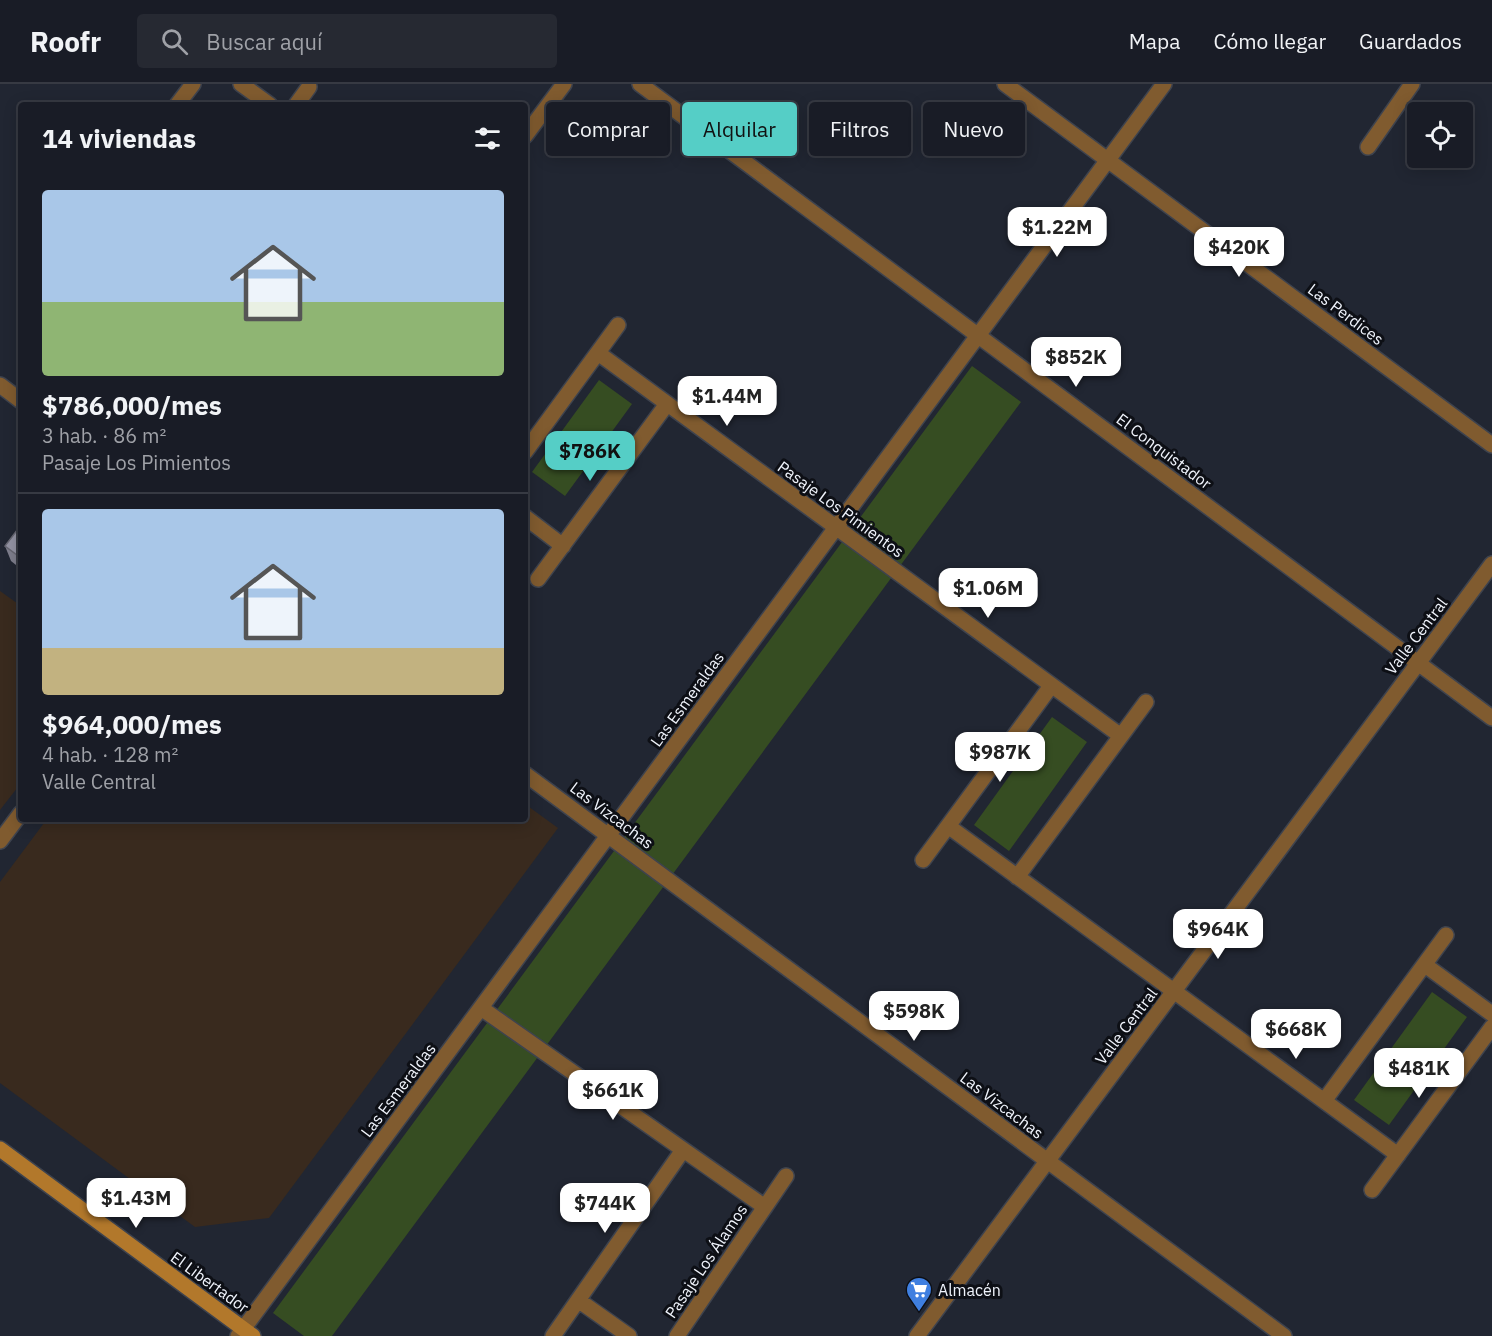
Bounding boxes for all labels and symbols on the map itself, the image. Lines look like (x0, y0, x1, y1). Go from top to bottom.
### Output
pin: $1.22M (1008, 207, 1106, 258)
pin: $420K (1197, 227, 1281, 278)
street label: Las Perdices (1304, 279, 1388, 349)
pin: $852K (1034, 337, 1118, 388)
pin: $1.44M (678, 376, 776, 427)
street label: El Conquistador (1113, 409, 1216, 493)
pin: $786K (548, 431, 632, 482)
street label: Pasaje Los Pimientos (774, 456, 908, 562)
pin: $1.06M (939, 568, 1037, 619)
street label: Valle Central (1381, 594, 1451, 678)
street label: Las Esmeraldas (646, 648, 728, 750)
pin: $987K (958, 732, 1042, 783)
street label: Las Vizcachas (566, 777, 658, 853)
pin: $964K (1176, 909, 1260, 960)
street label: Valle Central (1091, 984, 1161, 1068)
pin: $598K (872, 991, 956, 1042)
pin: $668K (1254, 1009, 1338, 1060)
street label: Las Esmeraldas (356, 1039, 440, 1141)
pin: $481K (1377, 1048, 1461, 1099)
street label: Las Vizcachas (956, 1067, 1048, 1143)
pin: $661K (571, 1070, 655, 1121)
pin: $1.43M (87, 1178, 185, 1229)
pin: $744K (563, 1183, 647, 1234)
street label: Pasaje Los Álamos (660, 1200, 752, 1322)
street label: El Libertador (167, 1247, 253, 1317)
supermarket icon: Almacén (904, 1275, 934, 1313)
place label: Almacén (938, 1280, 1001, 1300)

